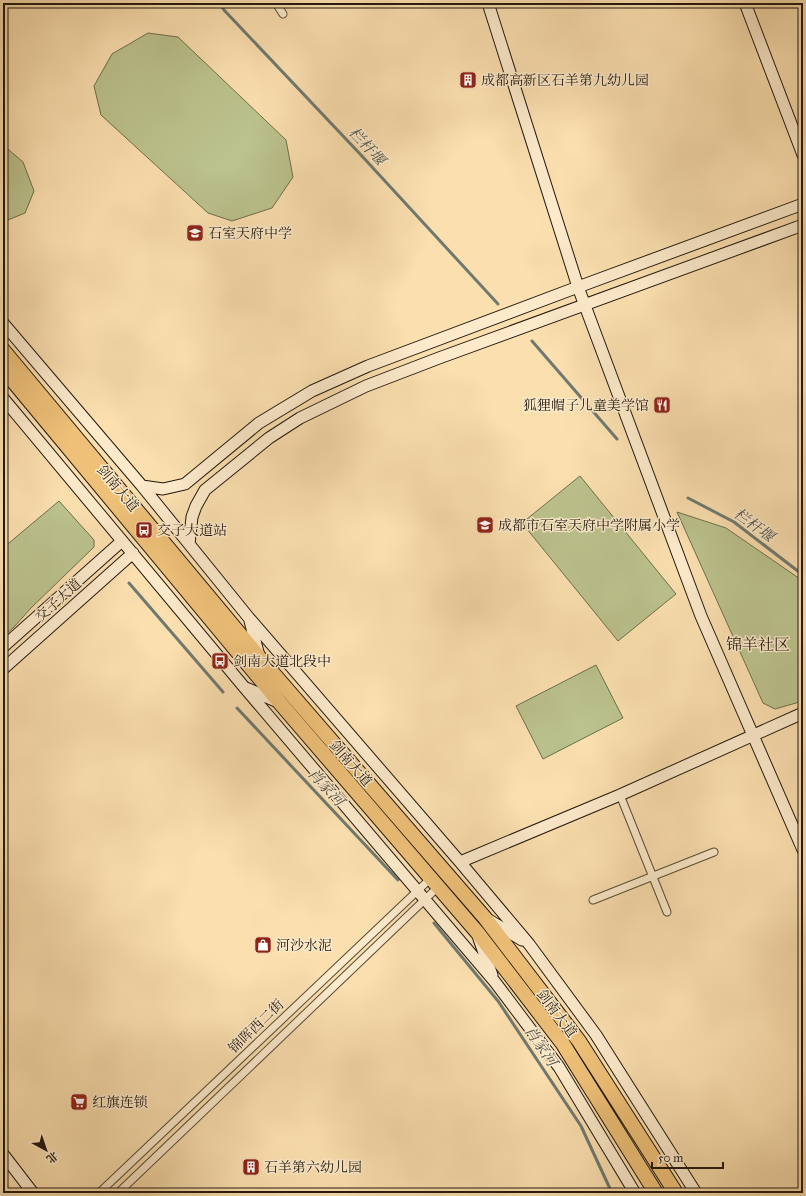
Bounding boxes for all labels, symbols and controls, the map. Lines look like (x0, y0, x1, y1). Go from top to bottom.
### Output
building icon: 成都高新区石羊第九幼儿园 (458, 70, 478, 90)
place label: 成都高新区石羊第九幼儿园 (481, 72, 649, 89)
water label: 栏杆堰 (345, 123, 391, 171)
school or university icon: 石室天府中学 (185, 223, 205, 243)
place label: 石室天府中学 (208, 225, 292, 242)
restaurant icon: 狐狸帽子儿童美学馆 (652, 395, 672, 415)
place label: 狐狸帽子儿童美学馆 (523, 397, 649, 414)
street label: 剑南大道 (93, 461, 142, 515)
water label: 栏杆堰 (731, 504, 780, 547)
school or university icon: 成都市石室天府中学附属小学 (475, 515, 495, 535)
place label: 成都市石室天府中学附属小学 (498, 517, 680, 534)
bus stop icon: 交子大道站 (134, 520, 154, 540)
place label: 交子大道站 (157, 522, 227, 539)
street label: 交子大道 (32, 575, 85, 625)
district label: 锦羊社区 (726, 635, 790, 654)
bus stop icon: 剑南大道北段中 (210, 651, 230, 671)
place label: 剑南大道北段中 (233, 653, 331, 670)
street label: 剑南大道 (326, 737, 375, 790)
water label: 肖家河 (304, 764, 350, 812)
shop icon: 河沙水泥 (253, 935, 273, 955)
place label: 河沙水泥 (276, 937, 332, 954)
street label: 剑南大道 (533, 986, 580, 1041)
street label: 锦晖西二街 (225, 996, 287, 1057)
water label: 肖家河 (521, 1022, 563, 1072)
supermarket icon: 红旗连锁 (69, 1092, 89, 1112)
place label: 红旗连锁 (92, 1094, 148, 1111)
north arrow (26, 1130, 66, 1170)
scale bar (652, 1144, 723, 1170)
text: 北 (44, 1149, 60, 1166)
text: 50 m (658, 1151, 683, 1165)
building icon: 石羊第六幼儿园 (241, 1157, 261, 1177)
place label: 石羊第六幼儿园 (264, 1159, 362, 1176)

